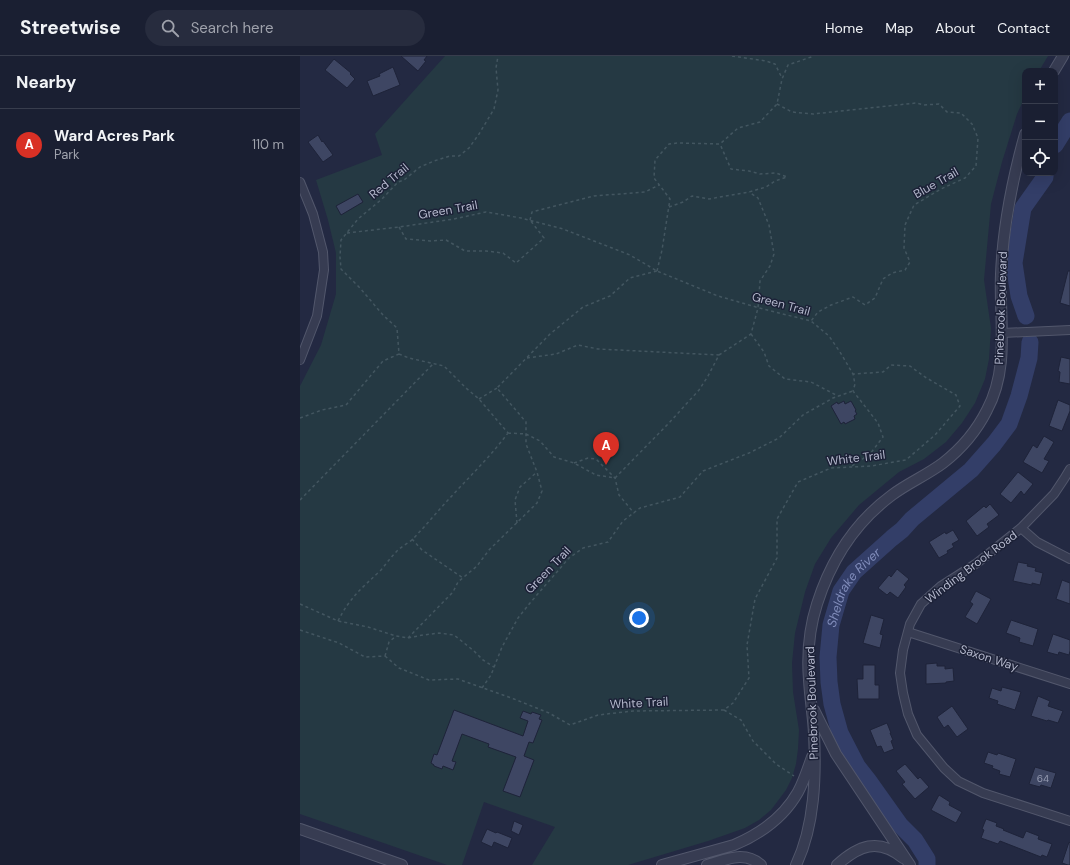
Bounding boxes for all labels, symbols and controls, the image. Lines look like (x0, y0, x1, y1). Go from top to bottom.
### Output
search box (145, 10, 425, 46)
text: Streetwise (20, 15, 121, 40)
icon: search (159, 17, 181, 39)
text: Search here (191, 18, 273, 38)
text: Home (825, 19, 863, 37)
text: Map (885, 19, 913, 37)
text: About (935, 19, 975, 37)
text: Contact (997, 19, 1050, 37)
map controls (1022, 68, 1058, 176)
button: + (1022, 68, 1058, 104)
text: Nearby (16, 71, 76, 93)
button: − (1022, 104, 1058, 140)
text: Ward Acres Park (54, 126, 175, 146)
text: A (24, 136, 34, 153)
text: 110 m (252, 136, 284, 153)
button: locate (1022, 140, 1058, 176)
text: Park (54, 146, 80, 163)
street label: Red Trail (366, 160, 412, 202)
street label: Blue Trail (911, 164, 961, 202)
street label: Green Trail (417, 197, 479, 223)
street label: Pinebrook Boulevard (991, 251, 1011, 365)
street label: Green Trail (750, 289, 812, 319)
pin: A (593, 432, 619, 465)
street label: White Trail (826, 446, 886, 470)
street label: Winding Brook Road (922, 527, 1020, 607)
street label: Green Trail (522, 543, 574, 597)
water label: Sheldrake River (823, 543, 885, 629)
your location (629, 608, 649, 628)
street label: Saxon Way (958, 641, 1021, 675)
street label: Pinebrook Boulevard (802, 646, 822, 760)
street label: White Trail (609, 693, 669, 713)
house number: 64 (1037, 772, 1049, 785)

